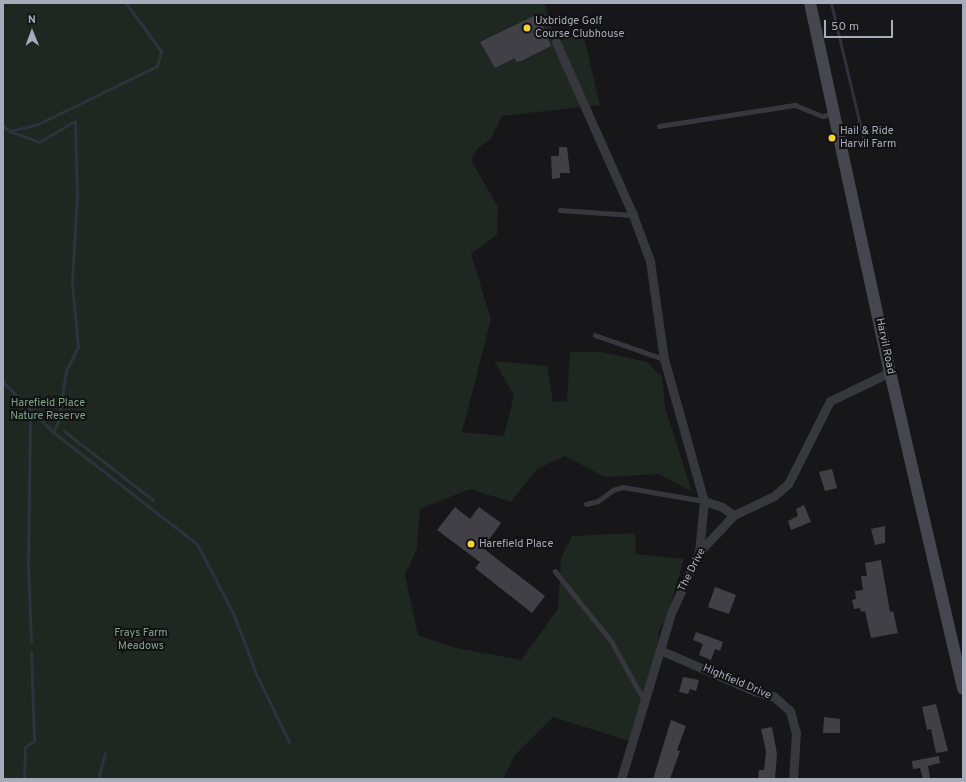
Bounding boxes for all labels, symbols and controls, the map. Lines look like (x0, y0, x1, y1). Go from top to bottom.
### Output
north arrow (12, 12, 52, 52)
scale bar (826, 12, 895, 38)
text: N (28, 13, 36, 27)
place label: Uxbridge Golf Course Clubhouse (535, 15, 624, 41)
text: 50 m (831, 19, 859, 35)
marker: Uxbridge Golf Course Clubhouse (522, 23, 532, 33)
place label: Hail & Ride Harvil Farm (840, 125, 896, 151)
marker: Hail & Ride Harvil Farm (827, 133, 837, 143)
street label: Harvil Road (873, 317, 897, 375)
park label: Harefield Place Nature Reserve (10, 397, 86, 423)
place label: Harefield Place (479, 537, 553, 551)
marker: Harefield Place (466, 539, 476, 549)
street label: The Drive (675, 546, 709, 594)
park label: Frays Farm Meadows (114, 627, 168, 653)
street label: Highfield Drive (701, 662, 773, 702)

